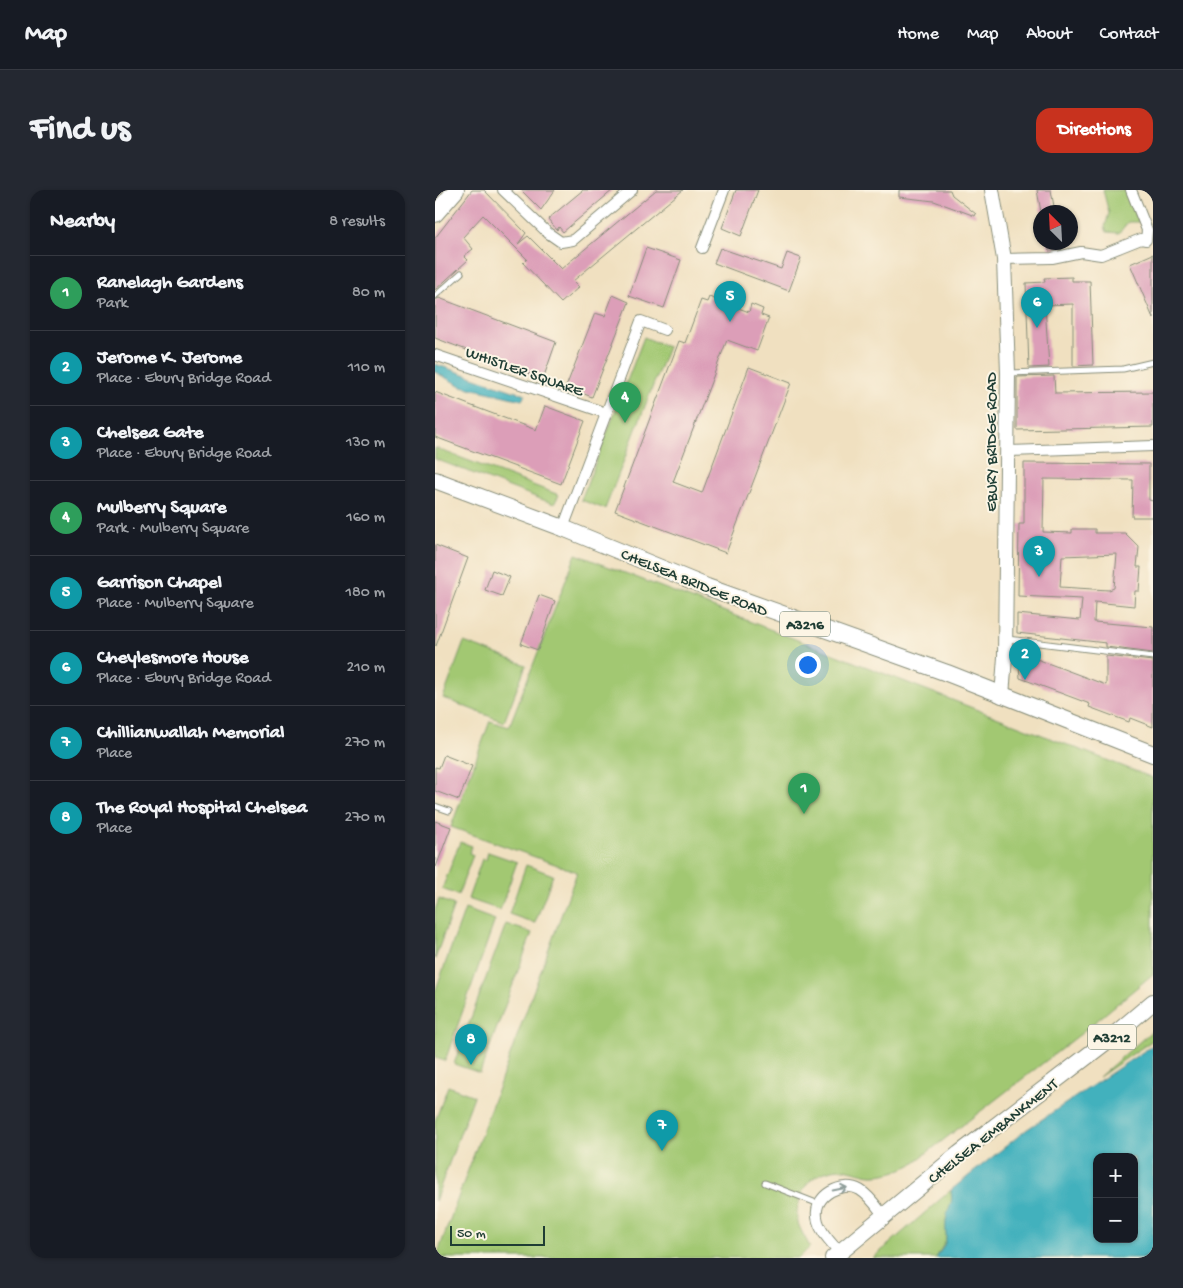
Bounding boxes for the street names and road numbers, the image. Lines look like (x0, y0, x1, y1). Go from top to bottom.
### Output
street label: WHISTLER SQUARE (462, 344, 586, 403)
street label: EBURY BRIDGE ROAD (984, 372, 1003, 512)
street label: CHELSEA BRIDGE ROAD (617, 546, 770, 623)
road number: A3216 (780, 612, 830, 636)
road number: A3212 (1088, 1024, 1136, 1050)
street label: CHELSEA EMBANKMENT (925, 1076, 1064, 1189)

